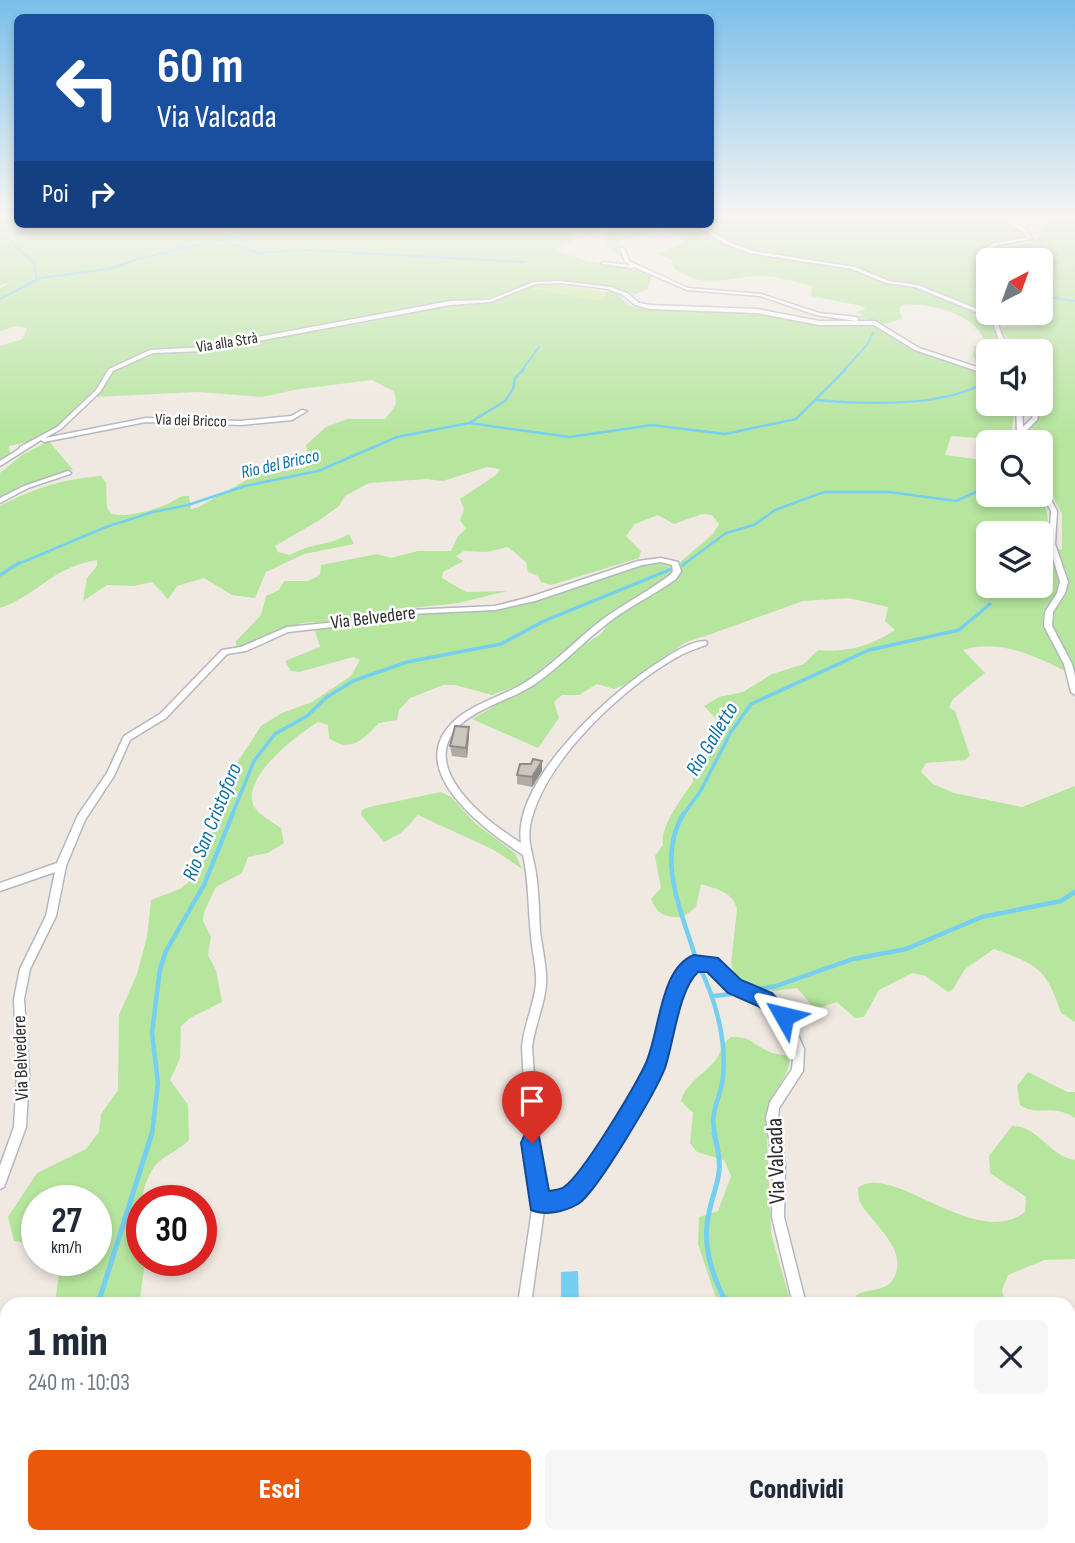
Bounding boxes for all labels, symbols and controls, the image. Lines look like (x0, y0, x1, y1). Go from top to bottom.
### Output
text: 60 m (157, 38, 244, 97)
icon: left (42, 42, 133, 133)
text: Via Valcada (157, 98, 277, 137)
icon: right (83, 175, 121, 213)
text: Poi (42, 179, 69, 210)
north arrow (976, 248, 1054, 326)
map controls (976, 248, 1053, 598)
street label: Via alla Strà (195, 329, 259, 357)
button: sound (976, 339, 1053, 416)
street label: Via dei Bricco (155, 410, 227, 432)
button: search (976, 430, 1053, 507)
water label: Rio del Bricco (239, 445, 322, 483)
button: layers (976, 521, 1053, 598)
street label: Via Belvedere (329, 601, 417, 635)
water label: Rio Galletto (680, 698, 744, 780)
water label: Rio San Cristoforo (177, 759, 247, 884)
position arrow (747, 979, 821, 1053)
street label: Via Belvedere (8, 1015, 34, 1101)
pin (502, 1071, 562, 1143)
icon: arrive (513, 1082, 551, 1120)
street label: Via Valcada (761, 1117, 791, 1205)
speed limit sign: 30 (126, 1185, 217, 1276)
text: 27 (51, 1200, 82, 1243)
text: km/h (51, 1237, 82, 1258)
text: 1 min (28, 1317, 108, 1368)
button: close (974, 1320, 1048, 1394)
text: 240 m · 10:03 (28, 1369, 130, 1397)
button: Esci (28, 1450, 531, 1530)
button: Condividi (545, 1450, 1048, 1530)

